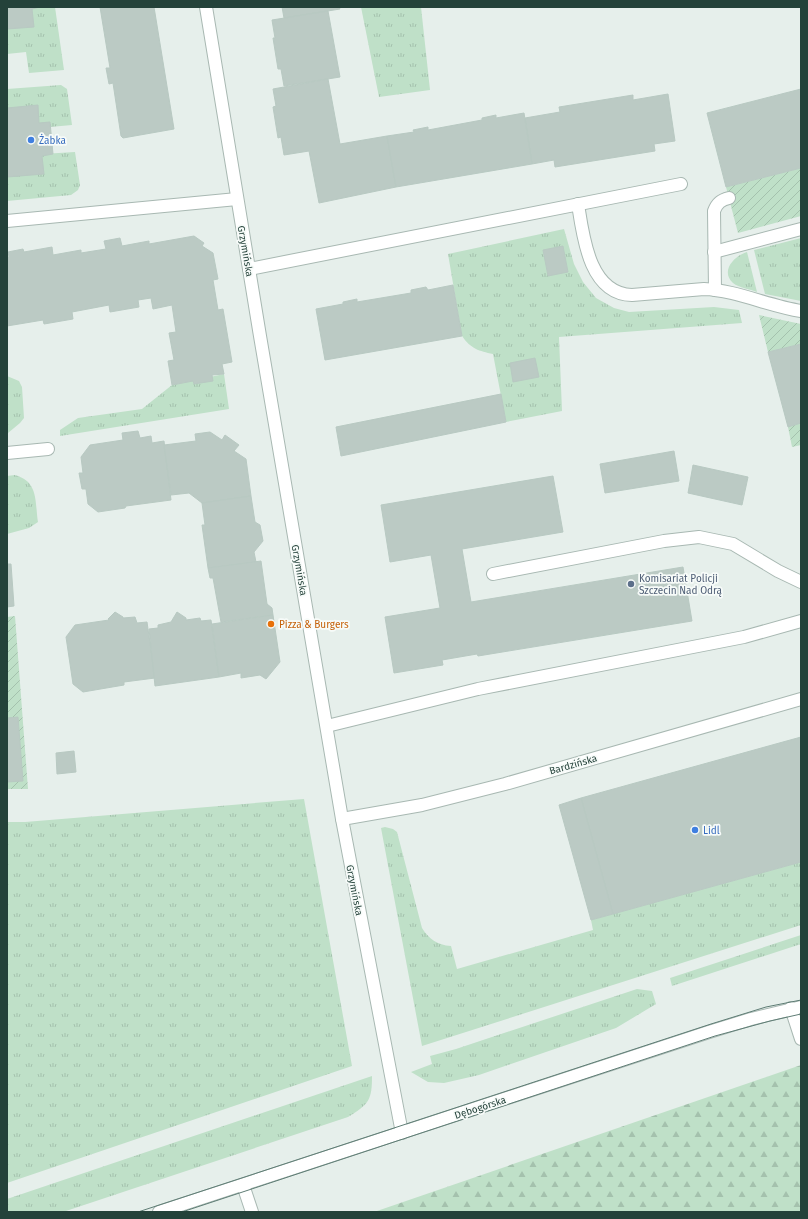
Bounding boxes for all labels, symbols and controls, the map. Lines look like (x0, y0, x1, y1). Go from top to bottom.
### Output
place label: Żabka (39, 133, 66, 147)
marker: Żabka (26, 135, 36, 145)
street label: Grzymińska (235, 224, 256, 278)
street label: Grzymińska (289, 543, 310, 597)
place label: Komisariat Policji Szczecin Nad Odrą (639, 573, 722, 597)
marker: Komisariat Policji Szczecin Nad Odrą (626, 579, 636, 589)
marker: Pizza & Burgers (266, 619, 276, 629)
place label: Pizza & Burgers (279, 619, 349, 631)
street label: Bardzińska (548, 751, 599, 778)
marker: Lidl (690, 825, 700, 835)
place label: Lidl (703, 825, 720, 837)
street label: Grzymińska (343, 863, 366, 917)
street label: Dębogórska (453, 1094, 508, 1122)

